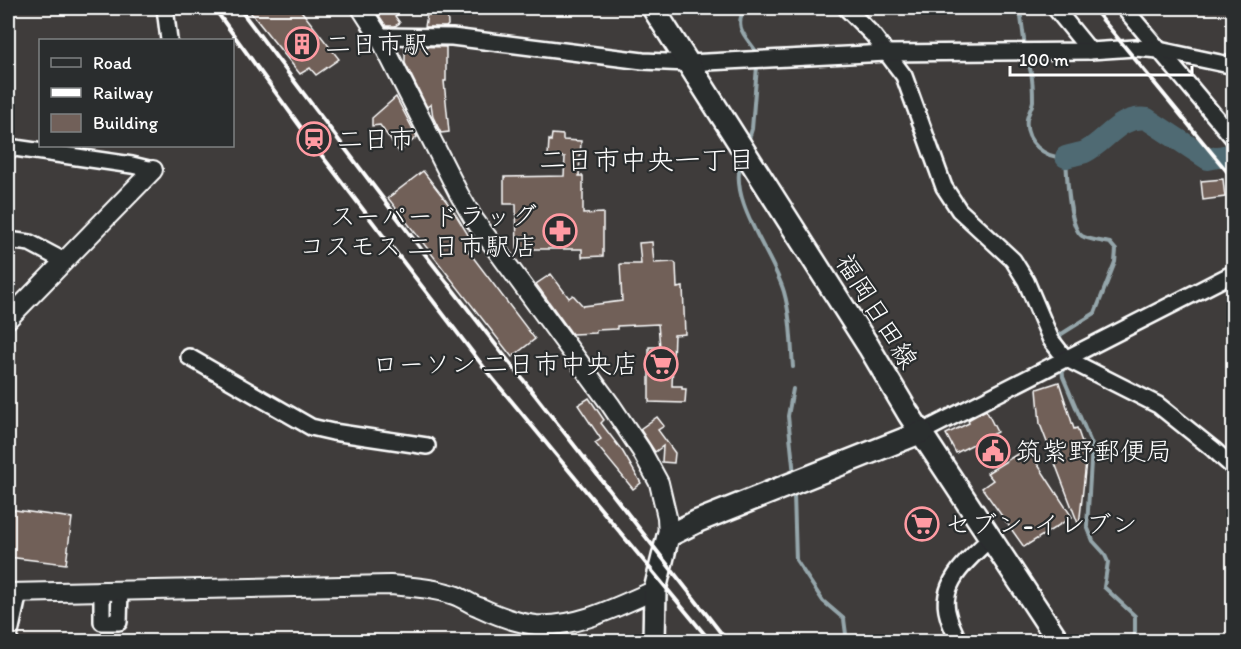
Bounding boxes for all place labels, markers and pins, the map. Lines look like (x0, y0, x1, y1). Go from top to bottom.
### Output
building icon: 二日市駅 (284, 26, 320, 62)
place label: 二日市駅 (325, 28, 429, 60)
station icon: 二日市 (296, 121, 332, 157)
place label: 二日市 (337, 123, 415, 155)
place label: スーパードラッグ コスモス 二日市駅店 (299, 200, 537, 262)
pharmacy icon: スーパードラッグ コスモス 二日市駅店 (542, 213, 578, 249)
supermarket icon: ローソン 二日市中央店 (643, 346, 679, 382)
place label: ローソン 二日市中央店 (372, 348, 638, 380)
public building icon: 筑紫野郵便局 (975, 433, 1011, 469)
place label: 筑紫野郵便局 (1016, 435, 1172, 467)
supermarket icon: セブン-イレブン (904, 506, 940, 542)
place label: セブン-イレブン (945, 508, 1137, 540)

